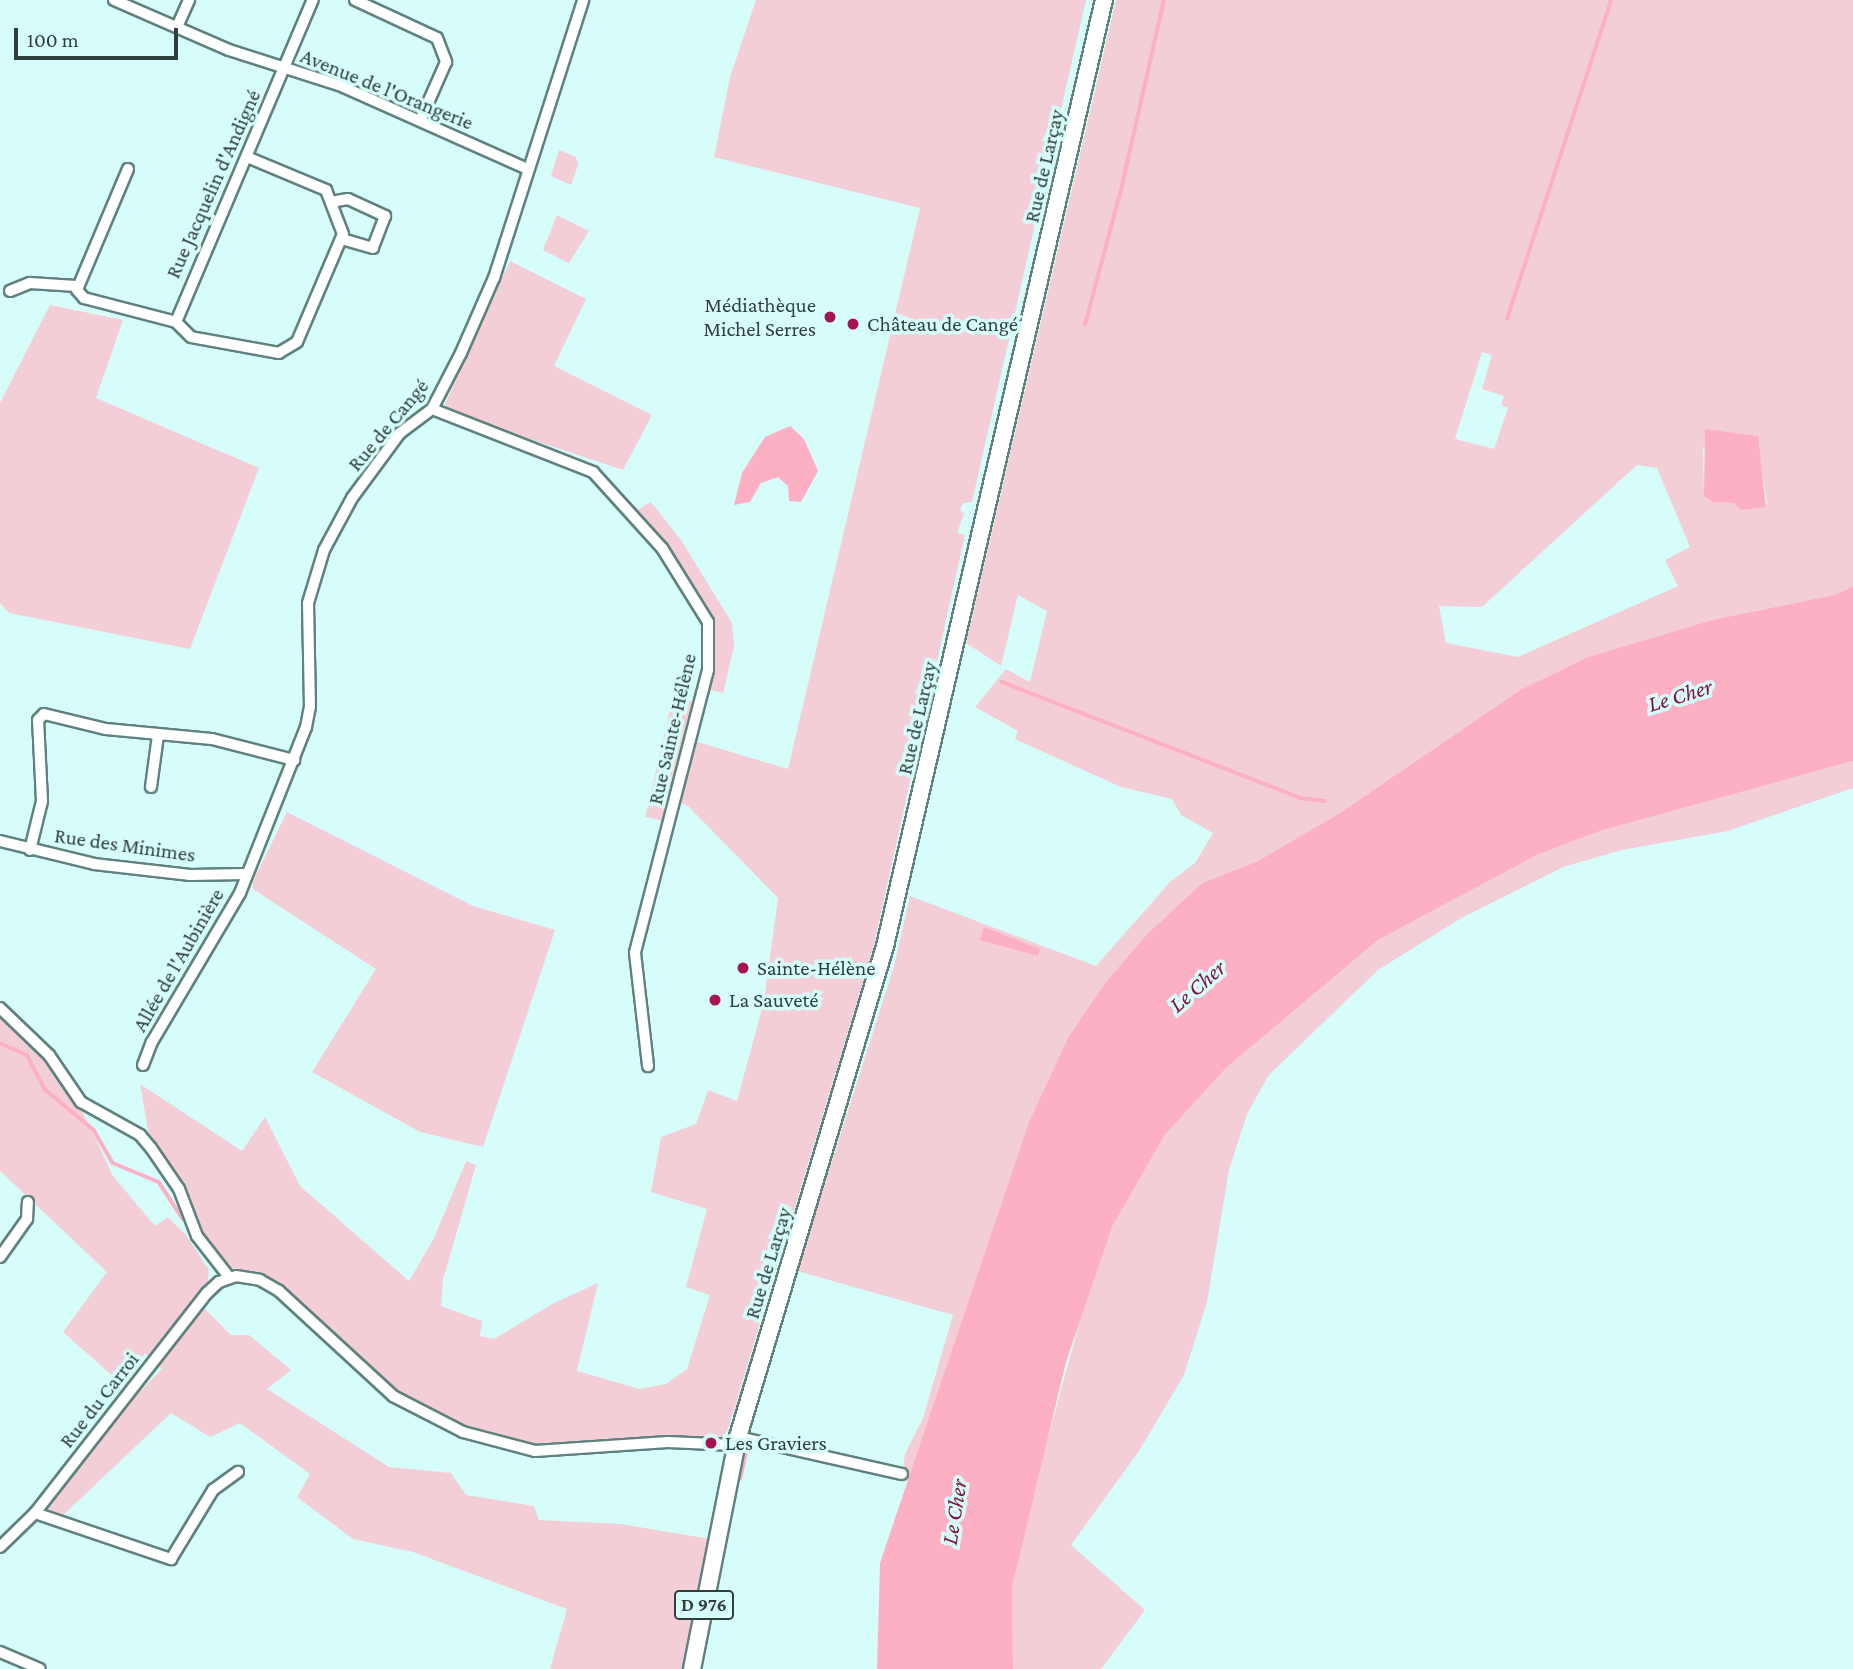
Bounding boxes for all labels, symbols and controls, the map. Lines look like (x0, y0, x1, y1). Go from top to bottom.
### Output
scale bar (18, 14, 182, 58)
text: 100 m (27, 28, 79, 52)
street label: Avenue de l'Orangerie (297, 43, 477, 135)
street label: Rue Jacquelin d'Andigné (160, 86, 266, 282)
street label: Rue de Larçay (1019, 107, 1069, 225)
place label: Médiathèque Michel Serres (703, 292, 816, 342)
marker: Médiathèque Michel Serres (822, 309, 838, 325)
place label: Château de Cangé (867, 311, 1018, 337)
marker: Château de Cangé (845, 316, 861, 332)
street label: Rue de Cangé (342, 374, 434, 476)
street label: Rue Sainte-Hélène (642, 651, 702, 807)
street label: Rue de Larçay (892, 659, 942, 777)
water label: Le Cher (1644, 672, 1716, 718)
street label: Rue des Minimes (53, 823, 197, 867)
street label: Allée de l'Aubinière (127, 884, 229, 1036)
water label: Le Cher (1163, 954, 1231, 1018)
place label: Sainte-Hélène (757, 955, 875, 981)
marker: Sainte-Hélène (735, 960, 751, 976)
place label: La Sauveté (729, 987, 819, 1013)
marker: La Sauveté (707, 992, 723, 1008)
street label: Rue de Larçay (739, 1204, 797, 1322)
street label: Rue du Carroi (54, 1347, 144, 1453)
place label: Les Graviers (725, 1430, 827, 1456)
marker: Les Graviers (703, 1435, 719, 1451)
water label: Le Cher (935, 1477, 973, 1547)
road number: D 976 (672, 1590, 736, 1620)

